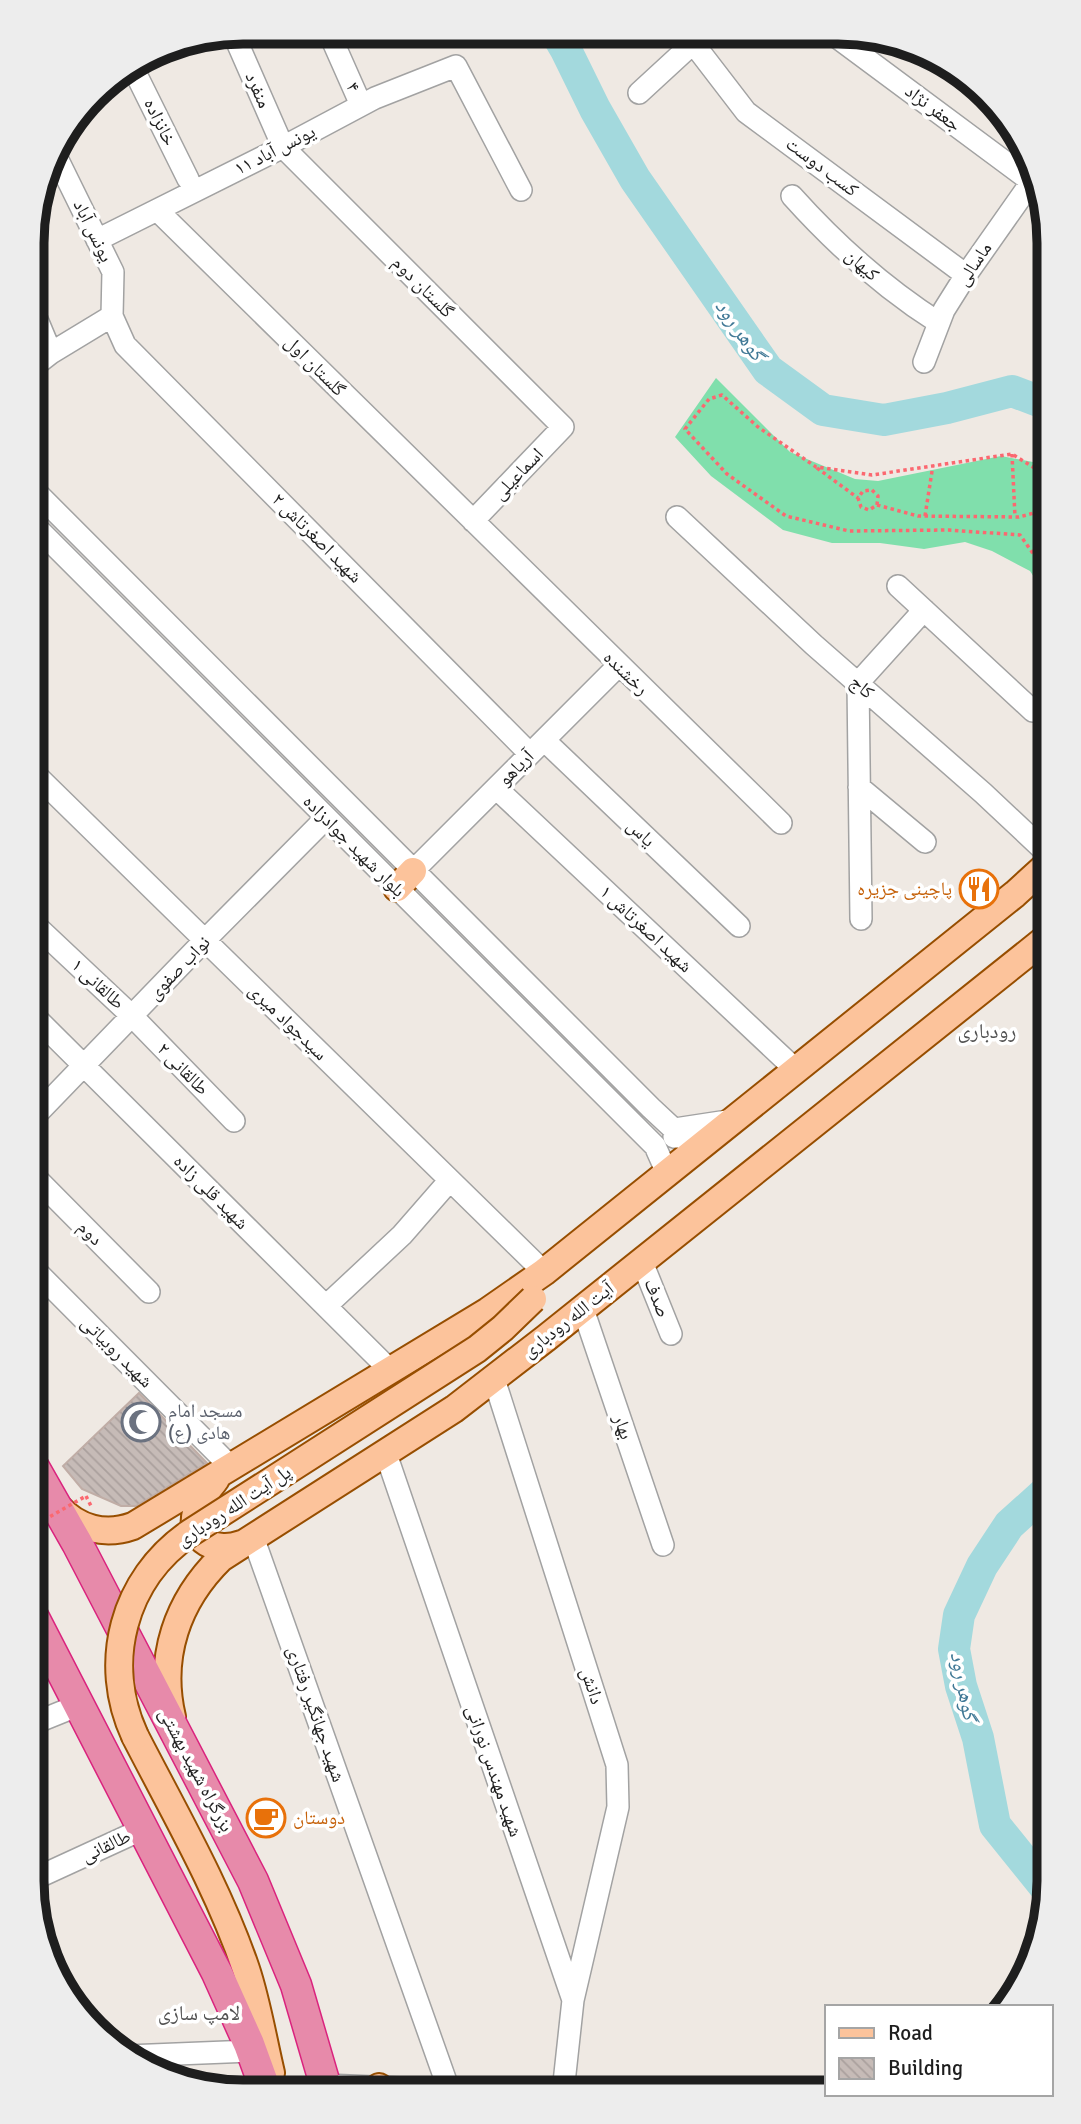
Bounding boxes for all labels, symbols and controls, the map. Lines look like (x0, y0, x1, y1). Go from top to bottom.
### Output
street label: منفرد (239, 68, 277, 112)
street label: ۴ (340, 78, 366, 96)
street label: جعفر نژاد (900, 79, 966, 137)
street label: خانزاده (138, 94, 182, 150)
street label: یونس آباد ۱۱ (230, 119, 320, 181)
street label: کسب دوست (781, 132, 863, 202)
street label: یونس آباد (68, 196, 118, 266)
street label: ماسالی (951, 237, 997, 291)
street label: کیهان (840, 243, 884, 287)
street label: گلستان دوم (386, 251, 459, 324)
water label: گوهر رود (710, 294, 773, 370)
street label: گلستان اول (279, 330, 351, 402)
street label: اسماعیلی (487, 443, 549, 505)
street label: شهید اصغرتاش ۲ (267, 488, 367, 588)
street label: رخشنده (598, 645, 654, 701)
street label: کاج (845, 670, 879, 704)
street label: آریاهو (493, 744, 540, 791)
street label: بلوار شهید جوادزاده (298, 790, 410, 902)
street label: یاس (622, 814, 660, 852)
restaurant icon: پاچینی جزیره (958, 868, 1000, 910)
place label: پاچینی جزیره (857, 877, 952, 901)
street label: شهید اصغرتاش ۱ (595, 880, 697, 978)
street label: نواب صفوی (142, 931, 216, 1005)
street label: طالقانی ۱ (66, 953, 130, 1015)
street label: سیدجواد میری (243, 978, 333, 1066)
district label: رودباری (958, 1018, 1016, 1044)
street label: طالقانی ۲ (152, 1037, 214, 1101)
street label: شهید قلی زاده (168, 1149, 254, 1235)
street label: دوم (72, 1215, 108, 1251)
street label: صدف (638, 1275, 676, 1321)
street label: آیت الله رودباری (517, 1276, 620, 1363)
street label: شهید روبیاتی (76, 1311, 158, 1393)
place label: مسجد امام هادی (ع) (168, 1399, 242, 1445)
mosque icon: مسجد امام هادی (ع) (120, 1401, 162, 1443)
street label: بهار (607, 1411, 638, 1443)
street label: پل آیت الله رودباری (172, 1460, 296, 1552)
street label: شهید جهانگیر رفتاری (281, 1643, 351, 1785)
water label: گوهر رود (945, 1650, 984, 1727)
street label: دانش (575, 1665, 609, 1707)
street label: شهید مهندس نورانی (460, 1702, 528, 1840)
street label: بزرگراه شهید بهشتی (153, 1704, 239, 1836)
cafe icon: دوستان (245, 1797, 287, 1839)
place label: دوستان (293, 1806, 345, 1830)
street label: طالقانی (77, 1824, 135, 1868)
district label: لامپ سازی (158, 2000, 240, 2026)
legend (825, 2005, 1053, 2096)
text: Road (888, 2020, 933, 2046)
text: Building (888, 2055, 963, 2081)

